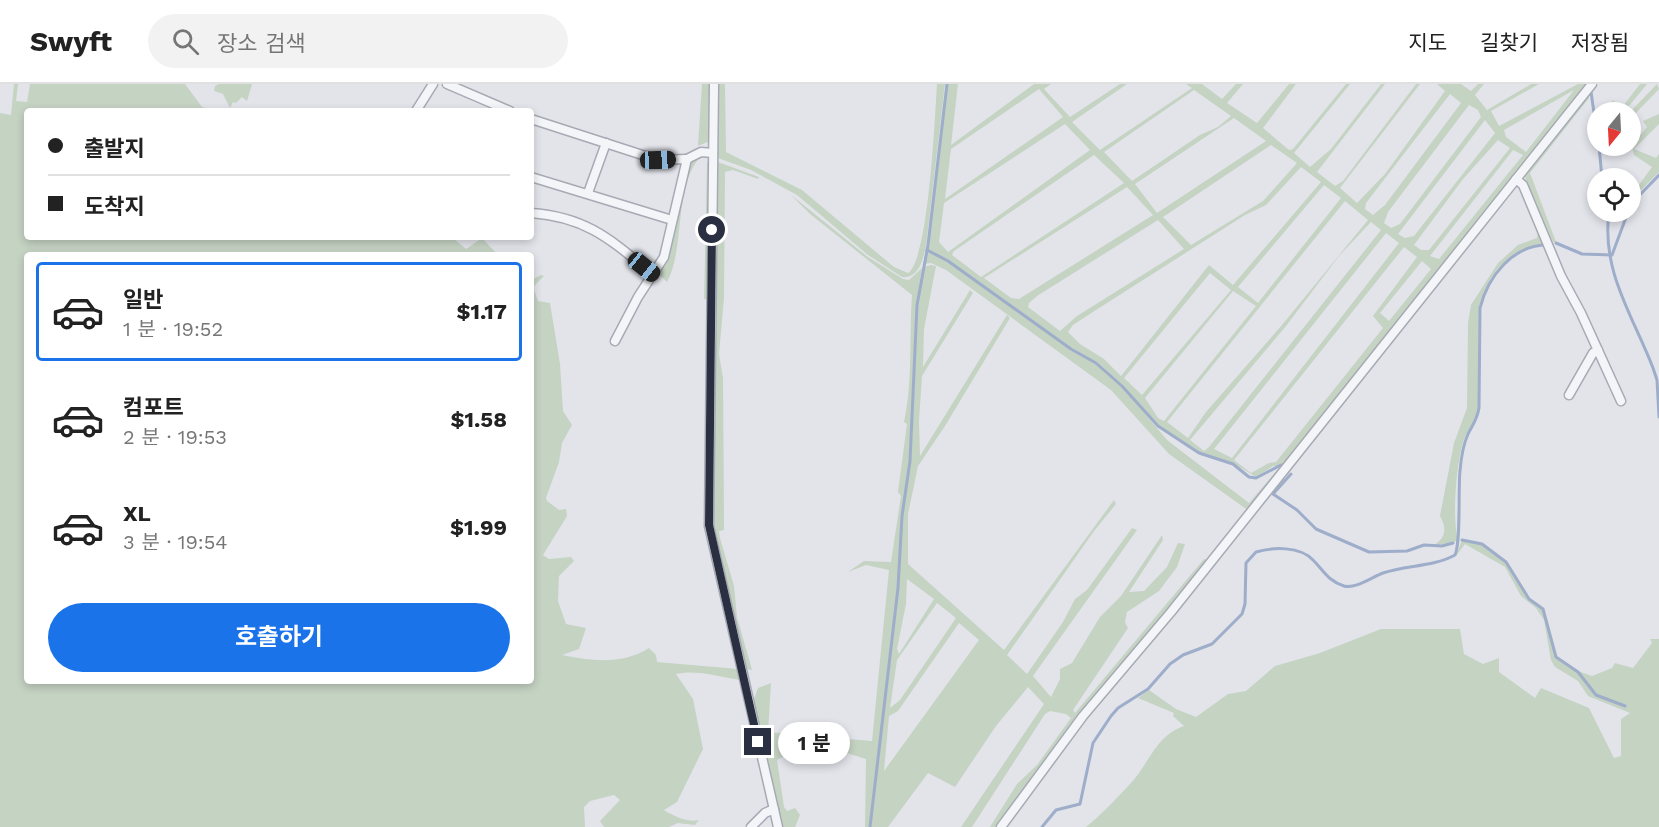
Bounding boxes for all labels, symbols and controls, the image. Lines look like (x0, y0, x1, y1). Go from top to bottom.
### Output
search box (148, 14, 568, 68)
text: Swyft (30, 25, 112, 58)
icon: search (169, 25, 202, 58)
text: 지도 (1408, 30, 1447, 55)
text: 길찾기 (1480, 30, 1538, 55)
text: 저장됨 (1571, 30, 1629, 55)
text: 장소 검색 (217, 31, 305, 56)
north arrow (1587, 102, 1641, 156)
map controls (1587, 102, 1641, 222)
text: 출발지 (84, 136, 145, 161)
car (640, 150, 676, 170)
button: locate (1587, 168, 1641, 222)
text: 도착지 (84, 194, 145, 219)
route start (698, 216, 725, 243)
car (624, 249, 664, 285)
icon: car (51, 285, 105, 339)
text: 일반 (123, 287, 163, 312)
text: $1.17 (456, 299, 507, 324)
text: 1 분 · 19:52 (123, 317, 223, 341)
icon: car (51, 393, 105, 447)
text: 컴포트 (123, 395, 184, 420)
text: $1.58 (450, 407, 507, 432)
text: 2 분 · 19:53 (123, 425, 227, 449)
icon: car (51, 501, 105, 555)
text: XL (123, 501, 151, 526)
text: $1.99 (450, 515, 507, 540)
text: 3 분 · 19:54 (123, 530, 228, 554)
button: 호출하기 (48, 603, 510, 672)
callout: 1 분 (779, 721, 851, 763)
route end (744, 728, 771, 755)
text: 1 분 (798, 731, 830, 755)

